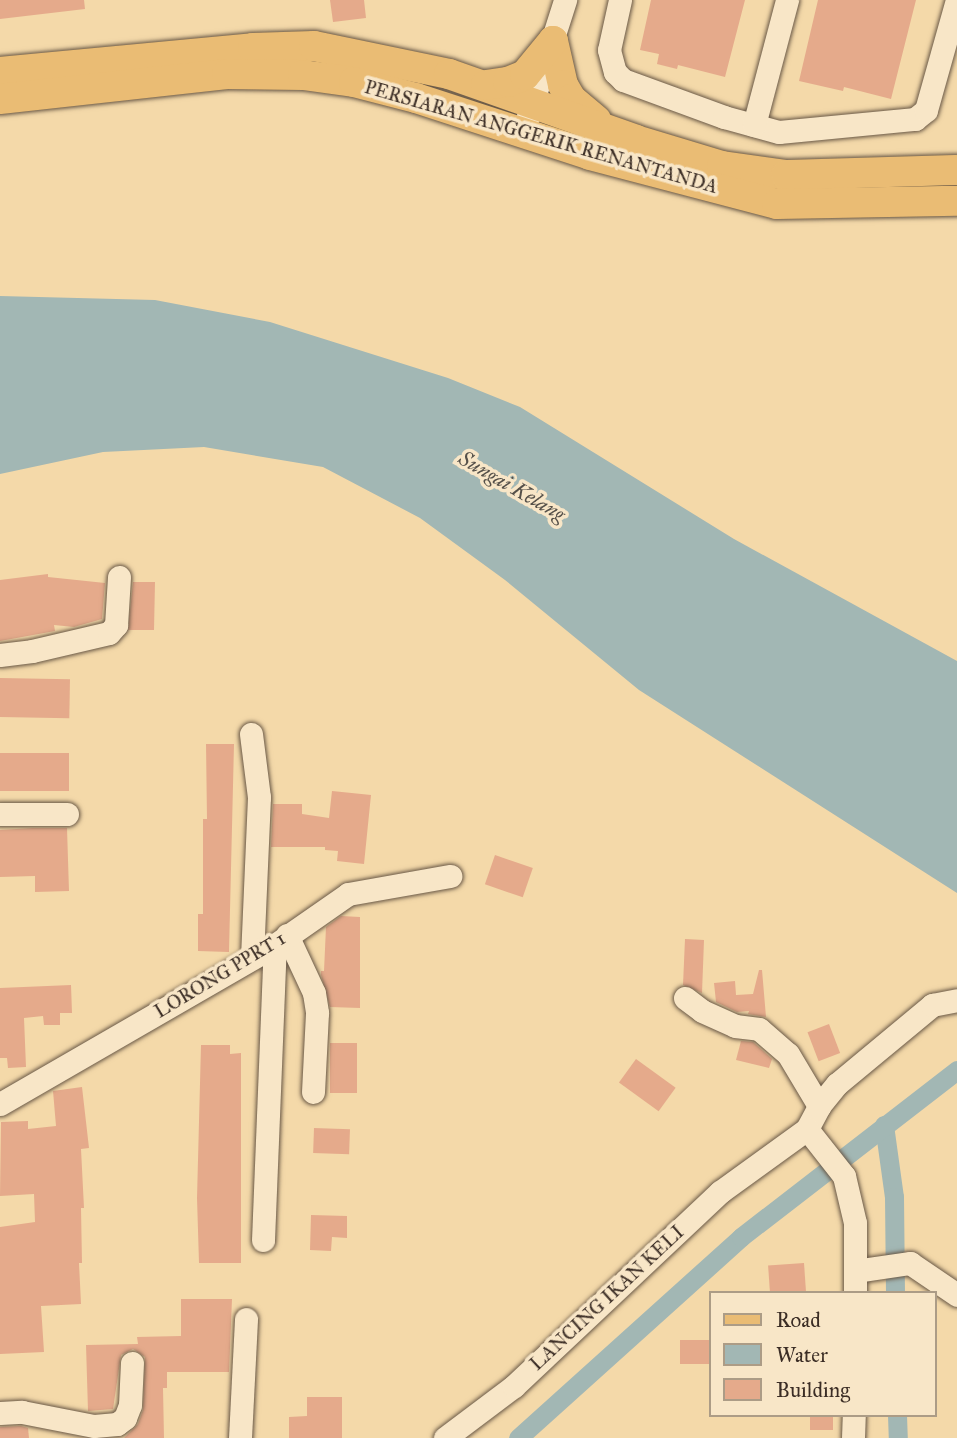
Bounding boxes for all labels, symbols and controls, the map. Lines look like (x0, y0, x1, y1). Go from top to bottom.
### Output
street label: PERSIARAN ANGGERIK RENANTANDA (362, 76, 720, 198)
water label: Sungai Kelang (454, 445, 570, 527)
street label: LORONG PPRT 1 (150, 927, 290, 1023)
street label: LANCING IKAN KELI (525, 1221, 689, 1375)
legend (708, 1291, 936, 1417)
text: Road (776, 1307, 821, 1333)
text: Water (776, 1342, 828, 1368)
text: Building (776, 1377, 850, 1403)

